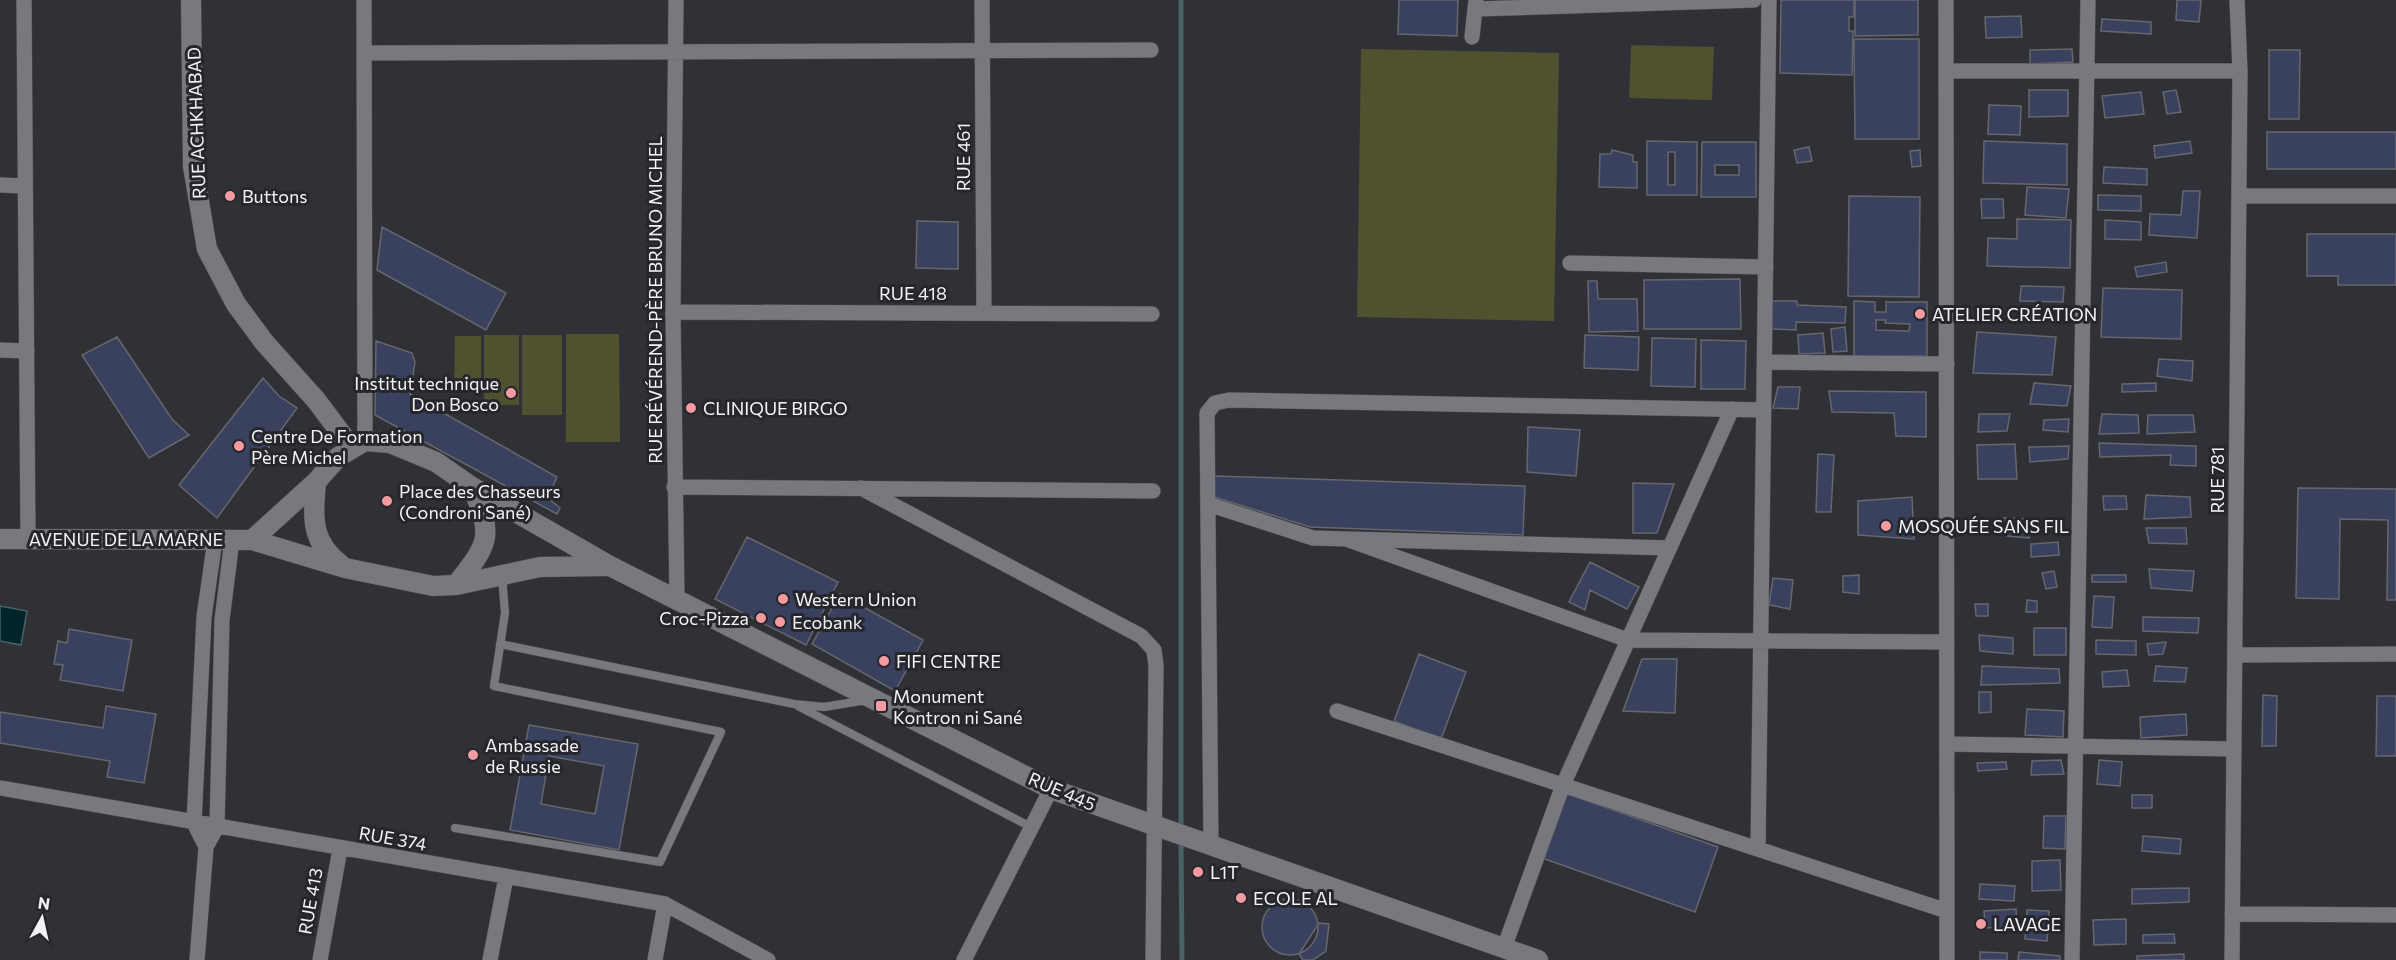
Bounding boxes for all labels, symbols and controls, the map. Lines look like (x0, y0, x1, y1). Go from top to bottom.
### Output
street label: RUE ACHKHABAD (182, 47, 210, 199)
street label: RUE 461 (952, 123, 974, 191)
street label: RUE RÉVÉREND-PÈRE BRUNO MICHEL (644, 136, 666, 464)
place label: Buttons (242, 185, 308, 207)
marker: Buttons (223, 189, 237, 203)
street label: RUE 418 (879, 282, 947, 304)
place label: ATELIER CRÉATION (1932, 303, 2097, 325)
marker: ATELIER CRÉATION (1913, 307, 1927, 321)
place label: Institut technique Don Bosco (354, 372, 499, 415)
marker: Institut technique Don Bosco (504, 386, 518, 400)
place label: CLINIQUE BIRGO (703, 397, 848, 419)
marker: CLINIQUE BIRGO (684, 401, 698, 415)
place label: Centre De Formation Père Michel (251, 425, 423, 468)
marker: Centre De Formation Père Michel (232, 439, 246, 453)
street label: RUE 781 (2206, 446, 2228, 514)
place label: Place des Chasseurs (Condroni Sané) (399, 480, 561, 523)
marker: Place des Chasseurs (Condroni Sané) (380, 494, 394, 508)
place label: MOSQUÉE SANS FIL (1898, 515, 2069, 537)
marker: MOSQUÉE SANS FIL (1879, 519, 1893, 533)
street label: AVENUE DE LA MARNE (29, 528, 223, 550)
place label: Western Union (795, 588, 917, 610)
marker: Western Union (776, 592, 790, 606)
place label: Croc-Pizza (659, 607, 749, 629)
marker: Croc-Pizza (754, 611, 768, 625)
place label: Ecobank (792, 611, 863, 633)
marker: Ecobank (773, 615, 787, 629)
place label: FIFI CENTRE (896, 650, 1001, 672)
marker: FIFI CENTRE (877, 654, 891, 668)
place label: Monument Kontron ni Sané (893, 685, 1022, 728)
marker: Monument Kontron ni Sané (874, 699, 888, 713)
place label: Ambassade de Russie (485, 734, 579, 777)
marker: Ambassade de Russie (466, 748, 480, 762)
street label: RUE 445 (1025, 767, 1099, 815)
street label: RUE 374 (357, 821, 429, 855)
place label: L1T (1210, 861, 1239, 883)
marker: L1T (1191, 865, 1205, 879)
street label: RUE 413 (293, 866, 327, 936)
place label: ECOLE AL (1253, 887, 1338, 909)
north arrow (12, 888, 72, 948)
marker: ECOLE AL (1234, 891, 1248, 905)
text: N (37, 892, 51, 913)
place label: LAVAGE (1993, 913, 2061, 935)
marker: LAVAGE (1974, 917, 1988, 931)

